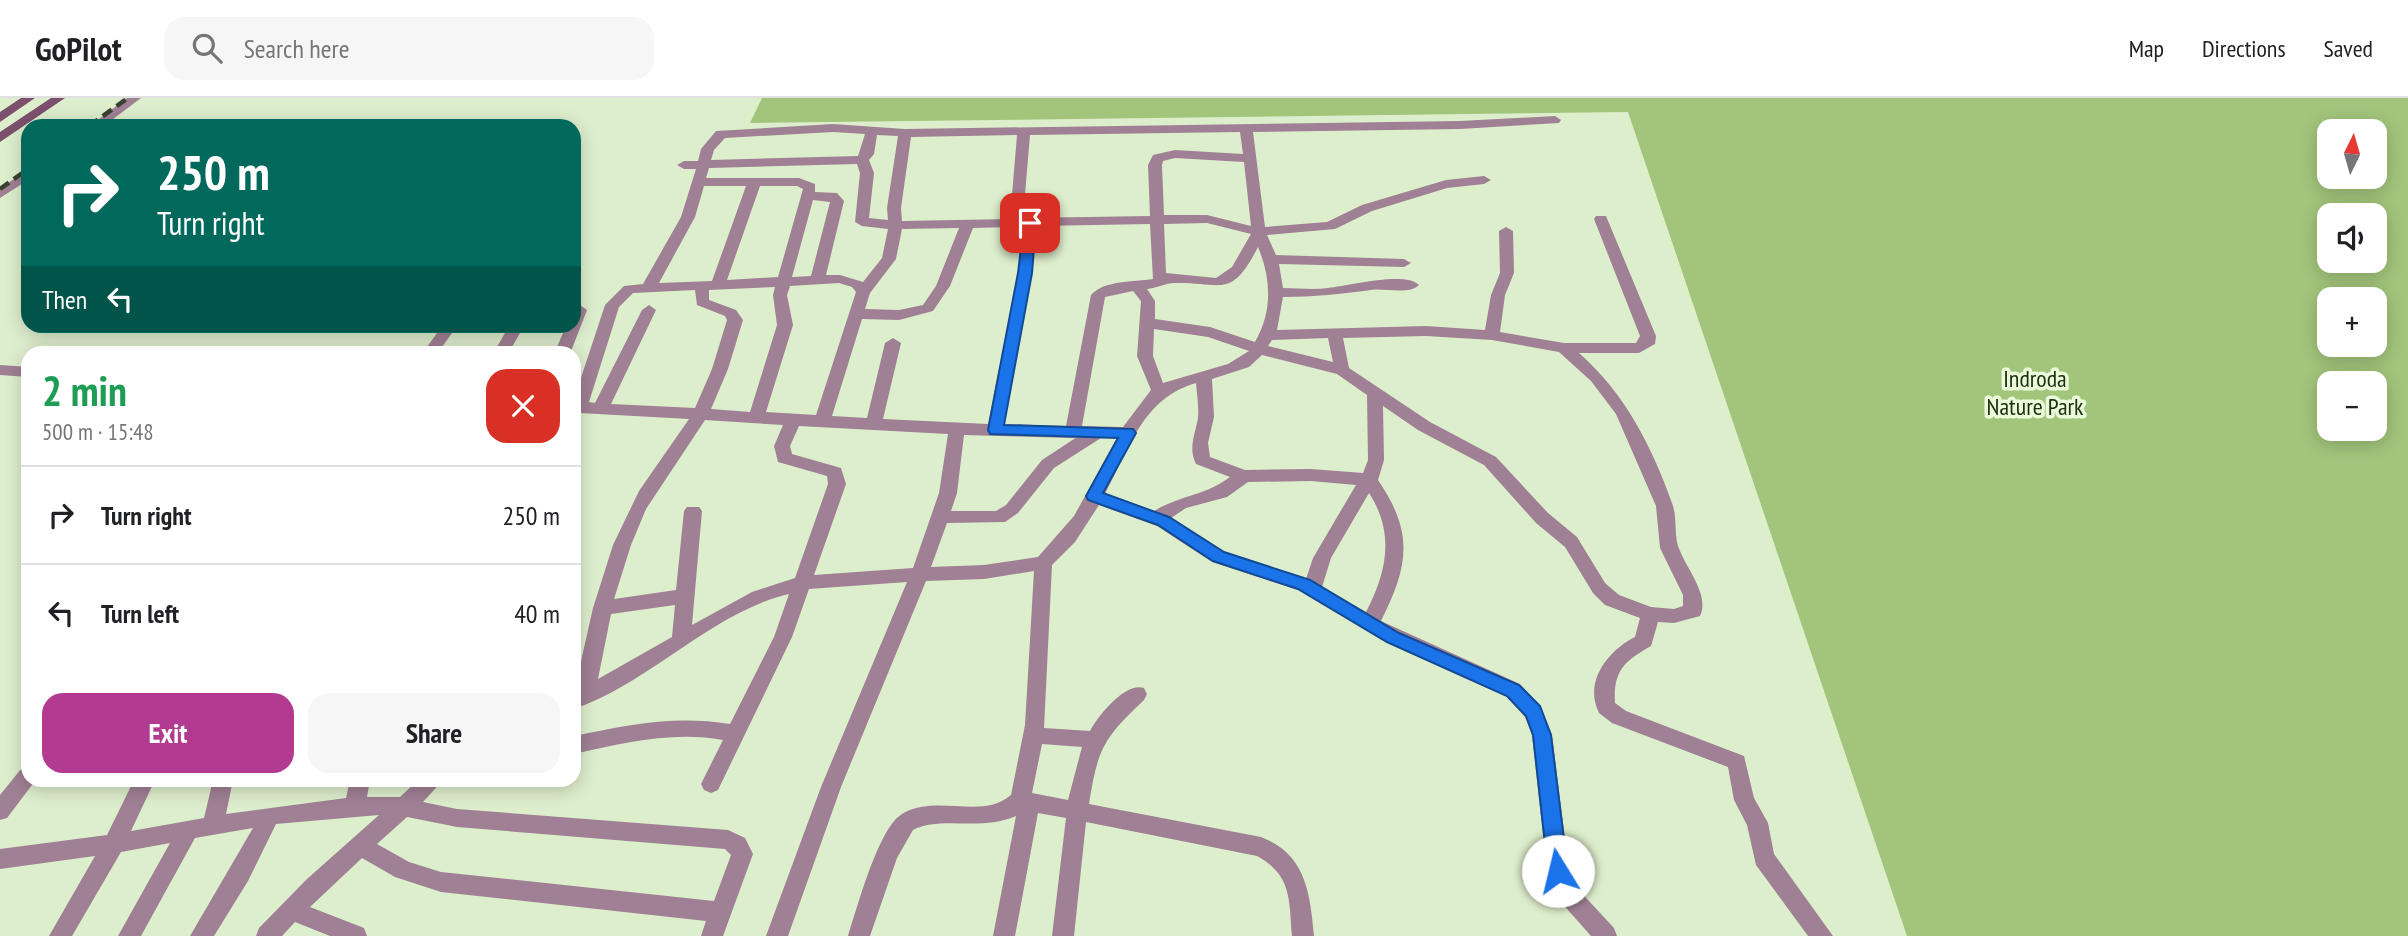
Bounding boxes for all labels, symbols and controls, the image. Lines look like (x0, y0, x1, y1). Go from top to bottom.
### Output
search box (164, 17, 654, 80)
text: GoPilot (35, 27, 122, 70)
icon: search (188, 29, 226, 67)
text: Search here (244, 32, 349, 65)
text: Map (2129, 33, 2164, 64)
text: Directions (2202, 33, 2286, 64)
text: Saved (2324, 33, 2373, 64)
north arrow (2317, 119, 2387, 189)
map controls (2317, 119, 2387, 441)
text: 250 m (157, 140, 270, 204)
icon: right (42, 147, 133, 238)
pin (1000, 193, 1060, 253)
text: Turn right (157, 202, 265, 244)
button: sound (2317, 203, 2387, 273)
icon: arrive (1011, 204, 1049, 242)
icon: left (101, 280, 139, 318)
text: Then (42, 283, 87, 316)
button: + (2317, 287, 2387, 357)
text: 2 min (42, 363, 127, 418)
park label: Indroda Nature Park (1987, 363, 2084, 422)
button: close (486, 369, 560, 443)
button: − (2317, 371, 2387, 441)
text: 500 m · 15:48 (42, 417, 154, 446)
icon: right (42, 496, 80, 534)
text: Turn right (101, 499, 192, 532)
text: 250 m (502, 499, 560, 532)
icon: left (42, 594, 80, 632)
text: Turn left (101, 597, 179, 630)
text: 40 m (514, 597, 560, 630)
button: Exit (42, 693, 294, 773)
button: Share (308, 693, 560, 773)
position arrow (1521, 834, 1595, 908)

